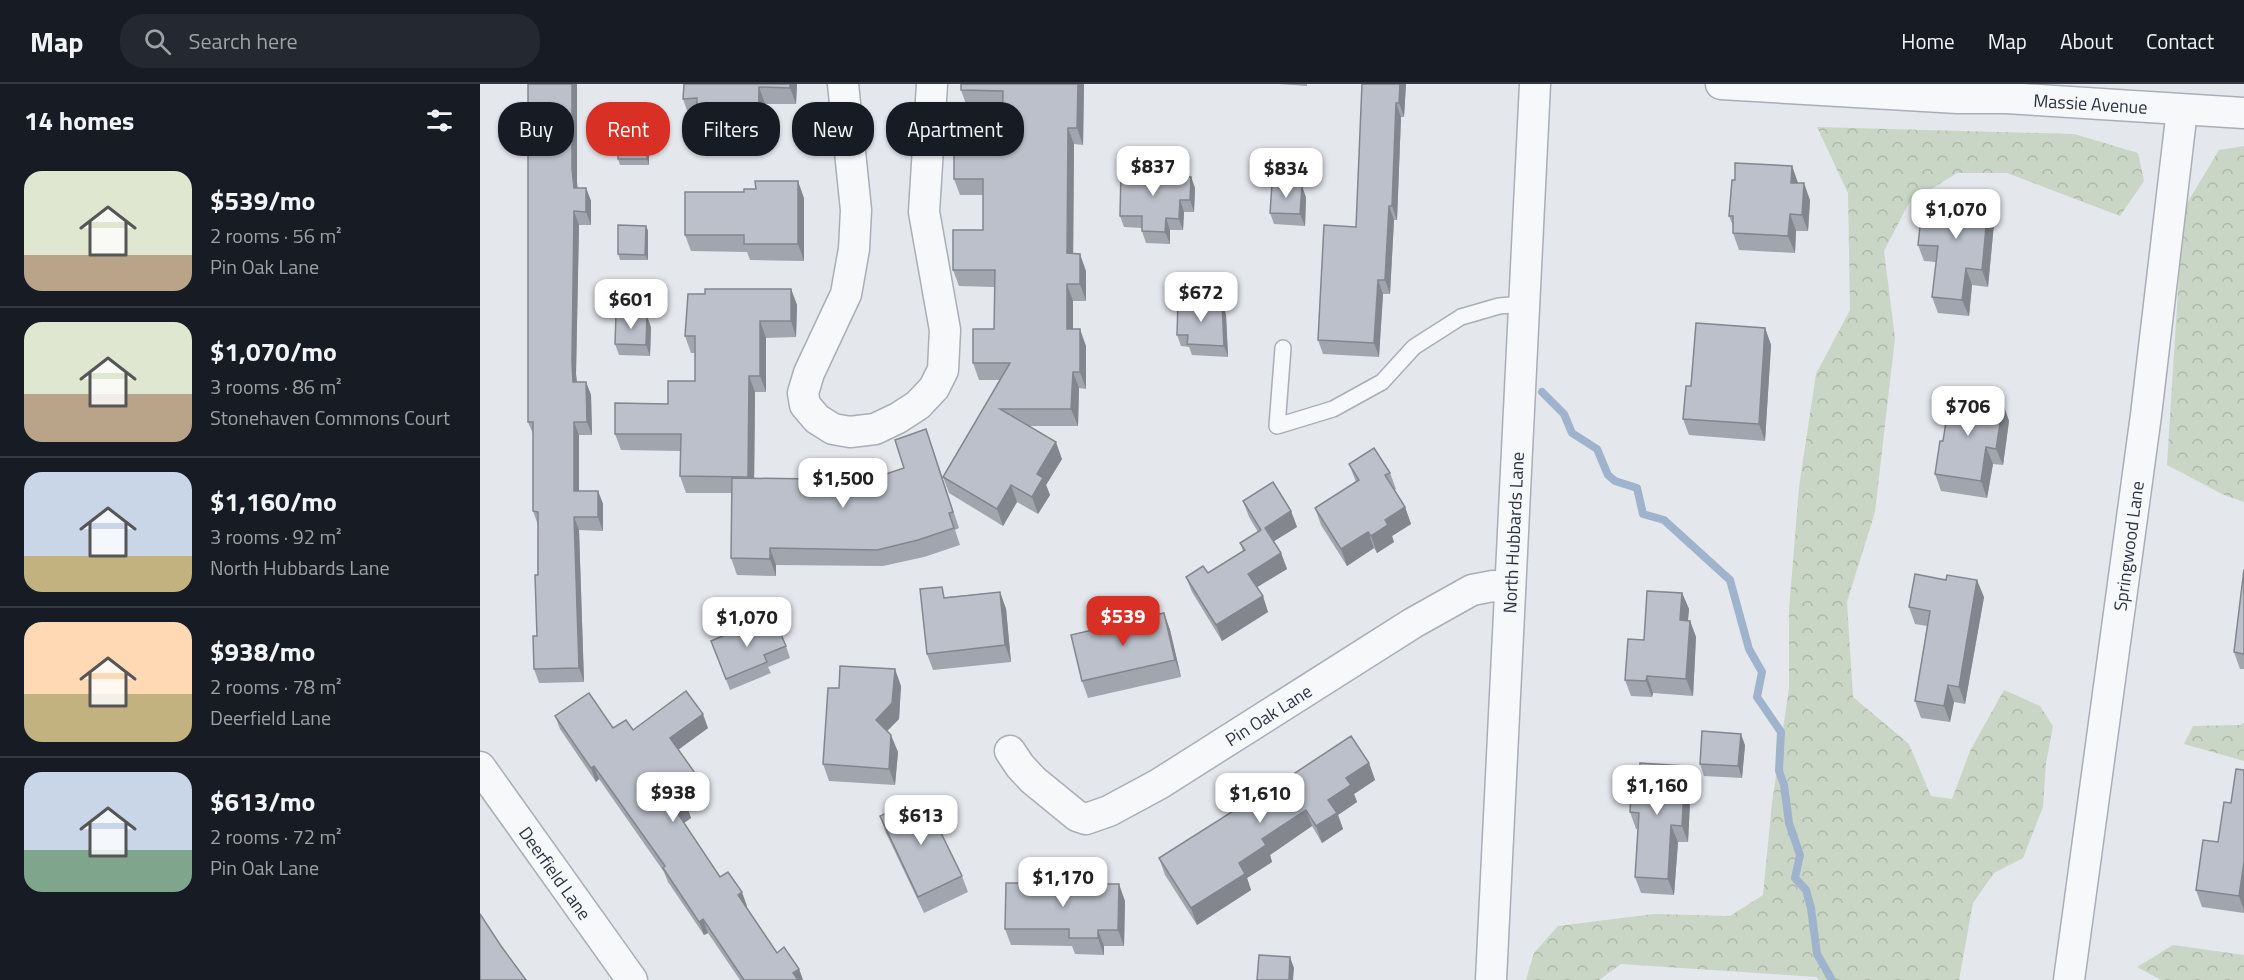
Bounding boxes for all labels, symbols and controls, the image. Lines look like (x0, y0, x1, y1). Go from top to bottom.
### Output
search box (120, 14, 540, 68)
text: Map (30, 20, 84, 63)
text: Search here (189, 24, 298, 58)
icon: search (141, 25, 174, 58)
text: Home (1901, 25, 1955, 57)
text: Map (1988, 25, 2027, 57)
text: About (2060, 25, 2113, 57)
text: Contact (2146, 25, 2214, 57)
street label: Massie Avenue (2033, 86, 2148, 120)
text: 14 homes (24, 101, 134, 140)
chip: Buy (498, 102, 574, 156)
chip: Rent (586, 102, 670, 156)
chip: Filters (682, 102, 780, 156)
chip: New (792, 102, 874, 156)
chip: Apartment (886, 102, 1024, 156)
icon: filters (423, 104, 456, 137)
pin: $837 (1117, 146, 1189, 197)
pin: $834 (1250, 148, 1322, 199)
text: $837 (1131, 150, 1175, 181)
text: $834 (1264, 152, 1308, 183)
text: $539/mo (210, 181, 315, 220)
pin: $1,070 (1907, 189, 2005, 240)
text: $1,070 (1925, 193, 1987, 224)
icon: home (72, 195, 144, 267)
text: 2 rooms · 56 m² (210, 220, 342, 251)
text: Pin Oak Lane (210, 251, 319, 282)
pin: $672 (1165, 272, 1237, 323)
text: $672 (1179, 276, 1223, 307)
pin: $601 (595, 279, 667, 330)
text: $601 (609, 283, 653, 314)
text: $1,070/mo (210, 332, 337, 371)
icon: home (72, 346, 144, 418)
text: 3 rooms · 86 m² (210, 371, 342, 402)
pin: $706 (1932, 386, 2004, 437)
text: $706 (1946, 390, 1990, 421)
text: Stonehaven Commons Court (210, 402, 450, 433)
street label: North Hubbards Lane (1496, 451, 1530, 614)
pin: $1,500 (794, 458, 892, 509)
text: $1,500 (812, 462, 874, 493)
street label: Springwood Lane (2106, 479, 2150, 613)
text: $1,160/mo (210, 482, 337, 521)
icon: home (72, 496, 144, 568)
text: 3 rooms · 92 m² (210, 521, 342, 552)
text: North Hubbards Lane (210, 552, 390, 583)
pin: $539 (1087, 596, 1159, 647)
pin: $1,070 (698, 597, 796, 648)
text: $539 (1101, 600, 1145, 631)
text: $1,070 (716, 601, 778, 632)
text: $938/mo (210, 632, 315, 671)
icon: home (72, 646, 144, 718)
text: 2 rooms · 78 m² (210, 671, 342, 702)
street label: Pin Oak Lane (1220, 677, 1317, 752)
text: Deerfield Lane (210, 702, 331, 733)
pin: $1,160 (1608, 765, 1706, 816)
text: $1,160 (1626, 769, 1688, 800)
pin: $938 (637, 772, 709, 823)
pin: $1,610 (1211, 773, 1309, 824)
text: $938 (651, 776, 695, 807)
text: $1,610 (1229, 777, 1291, 808)
text: $613/mo (210, 782, 315, 821)
pin: $613 (885, 795, 957, 846)
icon: home (72, 796, 144, 868)
text: $613 (899, 799, 943, 830)
text: 2 rooms · 72 m² (210, 821, 342, 852)
street label: Deerfield Lane (513, 821, 598, 925)
text: Pin Oak Lane (210, 852, 319, 883)
pin: $1,170 (1014, 857, 1112, 908)
text: $1,170 (1032, 861, 1094, 892)

